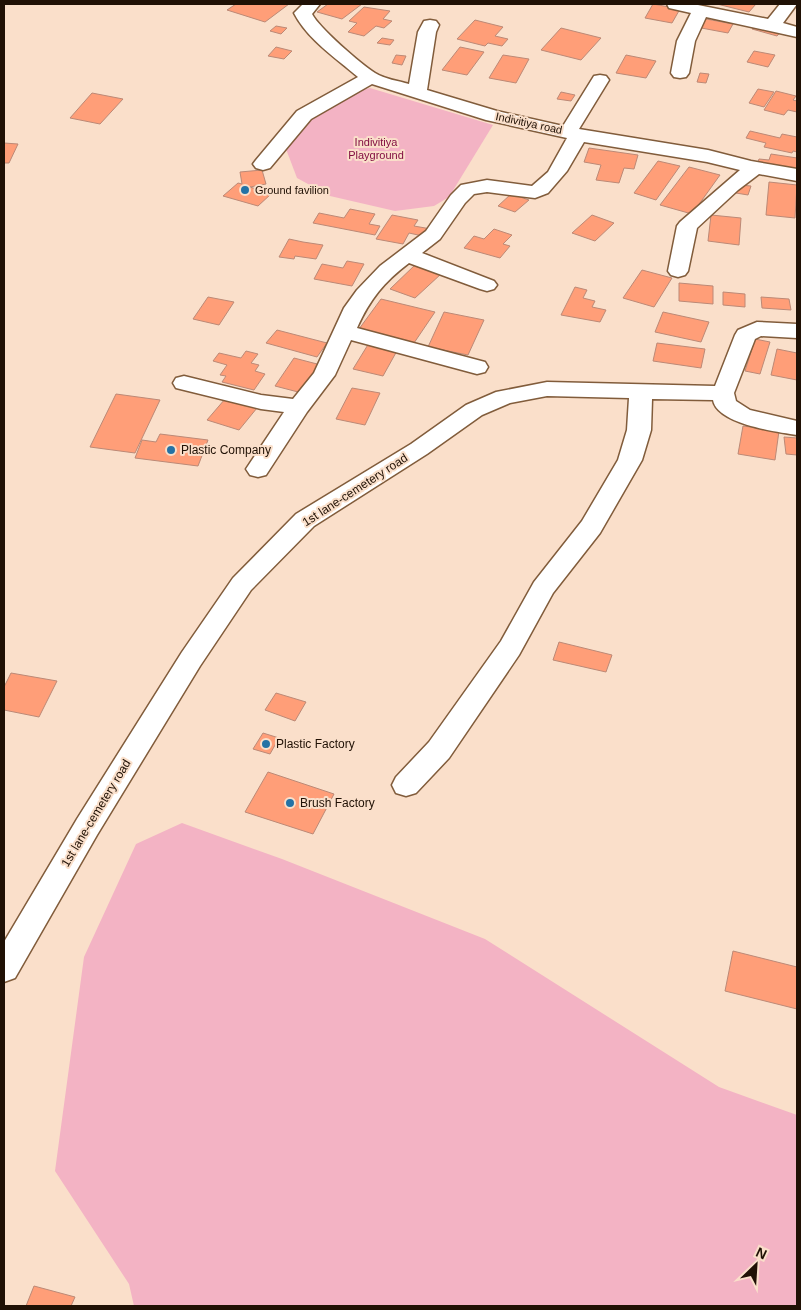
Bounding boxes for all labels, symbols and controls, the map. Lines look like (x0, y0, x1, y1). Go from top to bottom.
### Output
street label: Indivitiya road (495, 110, 563, 136)
park label: Indivitiya Playground (348, 136, 404, 161)
marker: Ground favilion (239, 184, 251, 196)
place label: Ground favilion (255, 184, 329, 196)
place label: Plastic Company (181, 443, 271, 457)
marker: Plastic Company (165, 444, 177, 456)
street label: 1st lane-cemetery road (300, 451, 410, 529)
place label: Plastic Factory (276, 737, 355, 751)
marker: Plastic Factory (260, 738, 272, 750)
street label: 1st lane-cemetery road (58, 757, 134, 869)
place label: Brush Factory (300, 796, 375, 810)
marker: Brush Factory (284, 797, 296, 809)
north arrow (731, 1240, 781, 1290)
text: N (754, 1244, 769, 1263)

